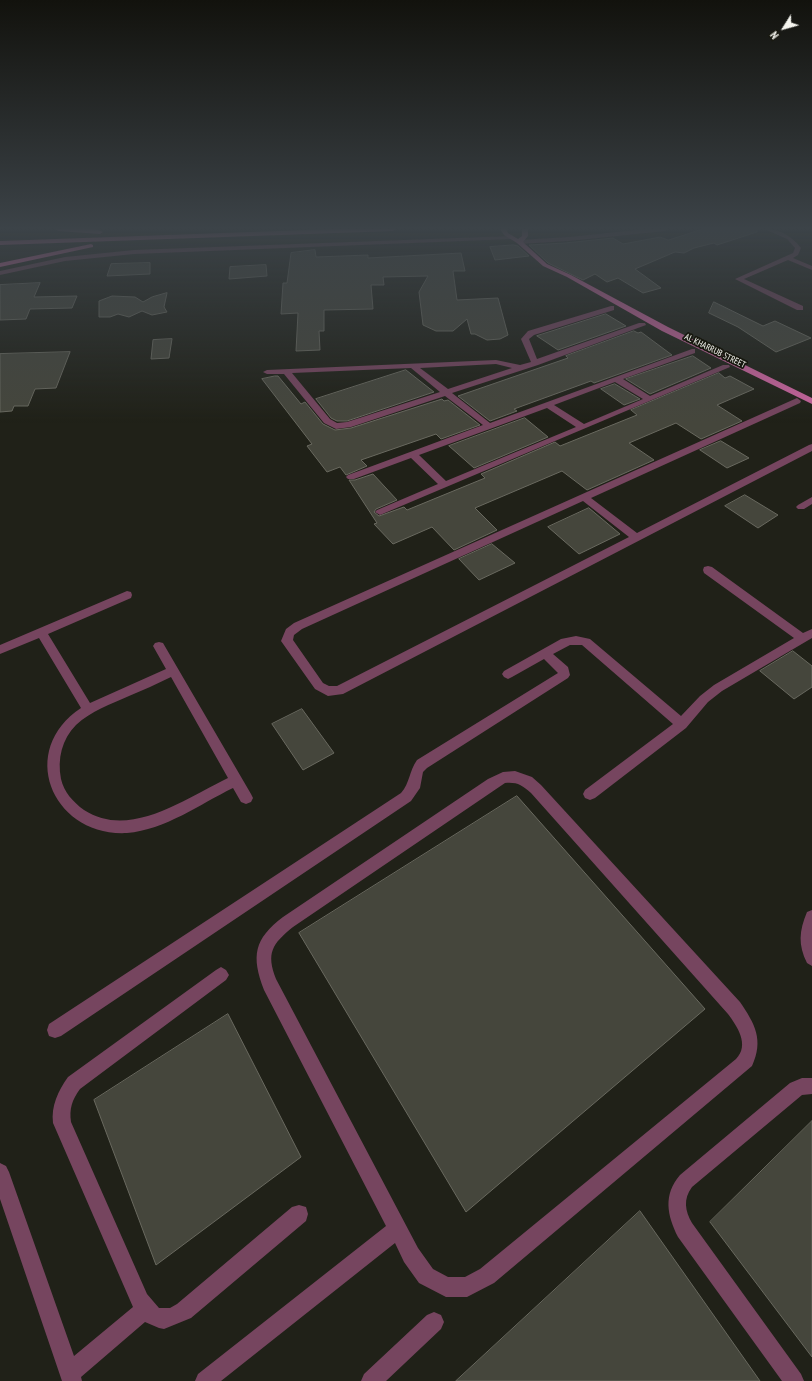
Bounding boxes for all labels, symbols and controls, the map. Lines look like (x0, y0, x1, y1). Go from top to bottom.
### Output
north arrow (764, 8, 804, 48)
text: N (767, 29, 782, 42)
street label: AL KHARRUB STREET (683, 331, 747, 371)

